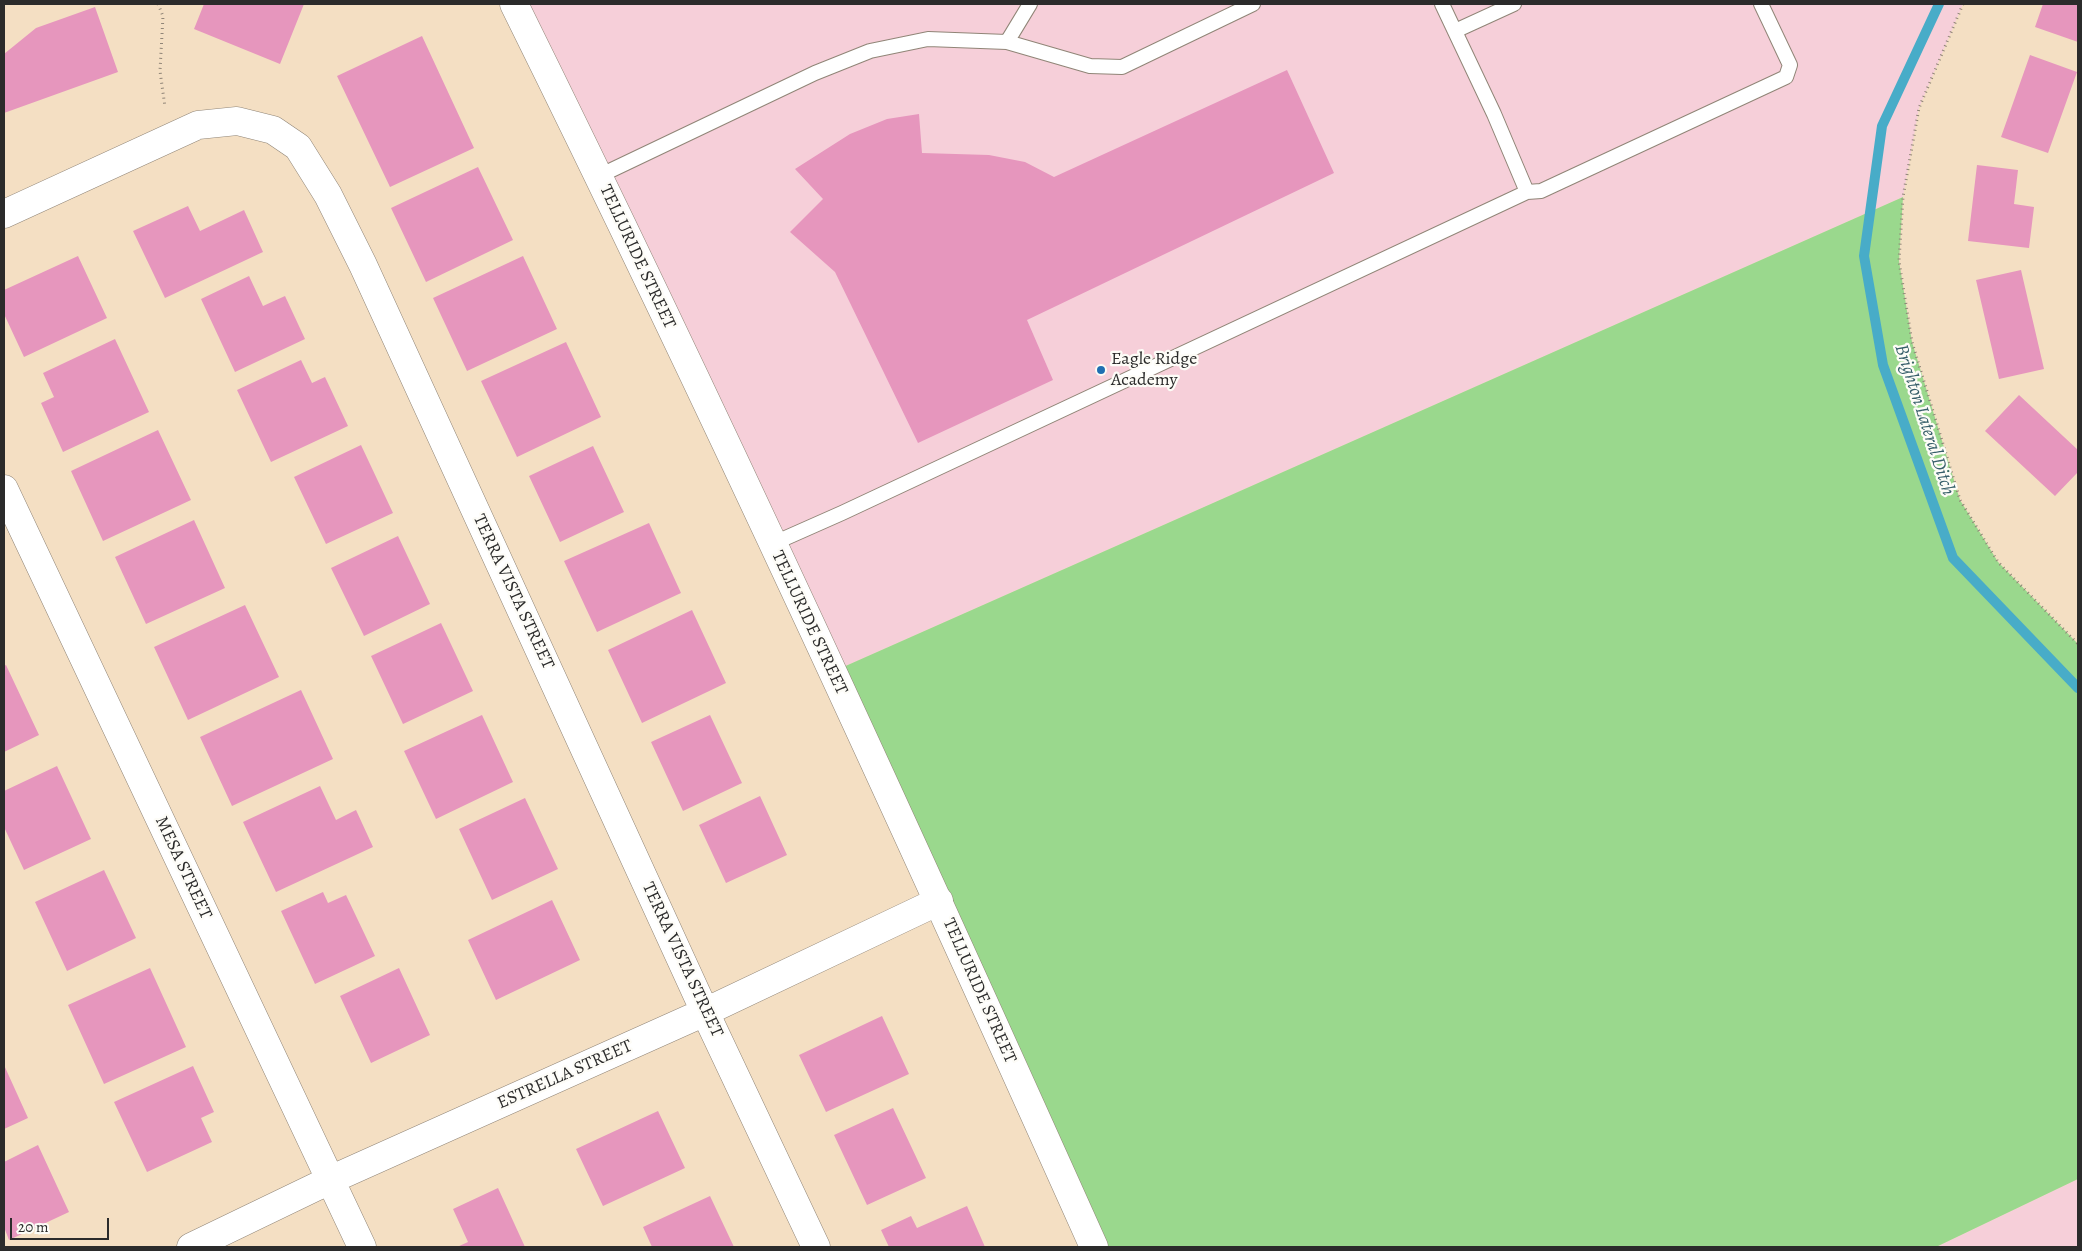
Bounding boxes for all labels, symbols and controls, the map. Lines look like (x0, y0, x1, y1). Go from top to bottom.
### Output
street label: TELLURIDE STREET (594, 182, 680, 332)
water label: Brighton Lateral Ditch (1889, 342, 1959, 498)
place label: Eagle Ridge Academy (1111, 349, 1197, 392)
marker: Eagle Ridge Academy (1095, 364, 1107, 376)
street label: TERRA VISTA STREET (468, 511, 558, 673)
street label: TELLURIDE STREET (766, 548, 852, 698)
street label: MESA STREET (150, 813, 216, 923)
street label: TERRA VISTA STREET (637, 879, 727, 1041)
street label: TELLURIDE STREET (937, 915, 1021, 1067)
street label: ESTRELLA STREET (494, 1036, 636, 1114)
scale bar (12, 1208, 111, 1240)
text: 20 m (18, 1217, 49, 1237)

